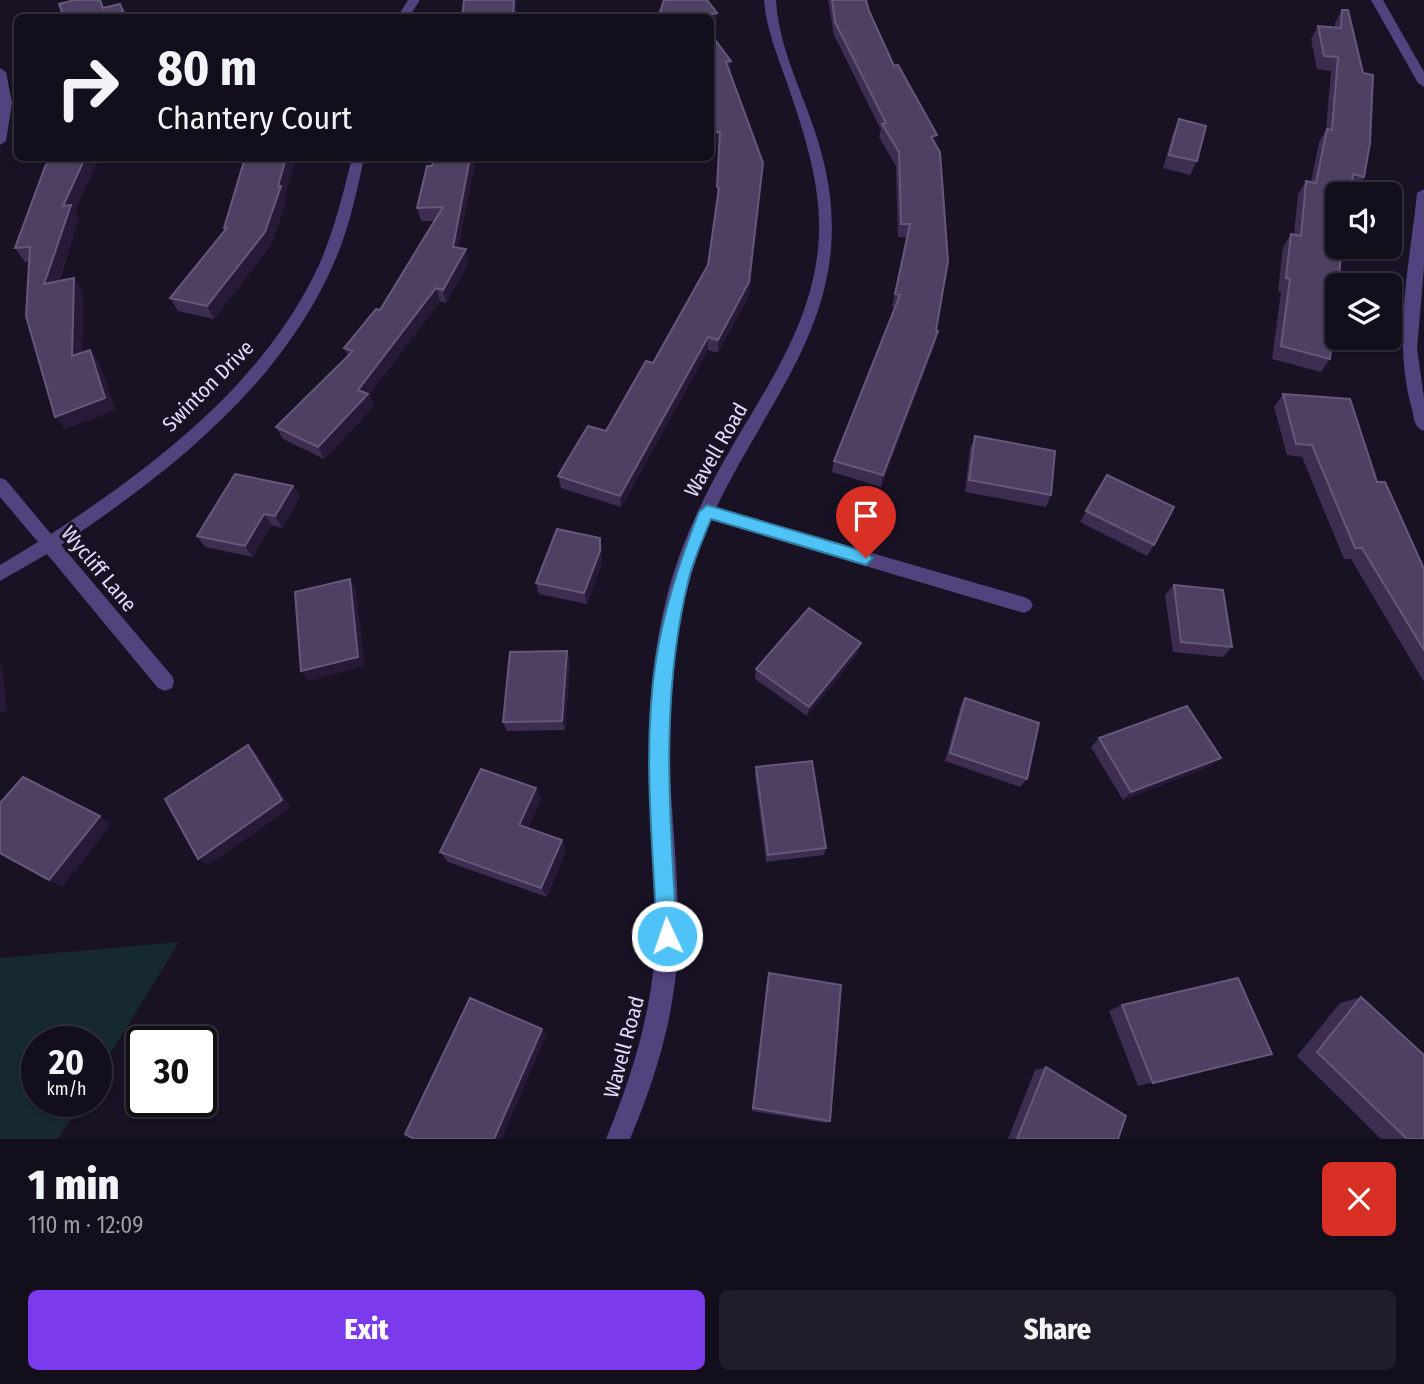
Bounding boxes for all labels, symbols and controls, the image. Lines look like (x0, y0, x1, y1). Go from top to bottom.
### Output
text: 80 m (157, 39, 257, 98)
icon: right (42, 42, 133, 133)
text: Chantery Court (157, 99, 352, 137)
map controls (1325, 182, 1402, 350)
button: sound (1325, 182, 1402, 259)
button: layers (1325, 273, 1402, 350)
street label: Swinton Drive (157, 335, 259, 437)
street label: Wavell Road (679, 398, 753, 502)
pin (836, 486, 896, 558)
icon: arrive (847, 497, 885, 535)
street label: Wycliff Lane (56, 521, 142, 617)
position arrow (630, 899, 704, 973)
street label: Wavell Road (598, 993, 650, 1101)
speed limit sign: 30 (126, 1026, 217, 1117)
text: 20 (49, 1041, 84, 1083)
text: km/h (46, 1078, 87, 1100)
text: 1 min (28, 1160, 119, 1210)
button: close (1322, 1162, 1396, 1236)
text: 110 m · 12:09 (28, 1211, 143, 1239)
button: Exit (28, 1290, 705, 1370)
button: Share (719, 1290, 1396, 1370)

